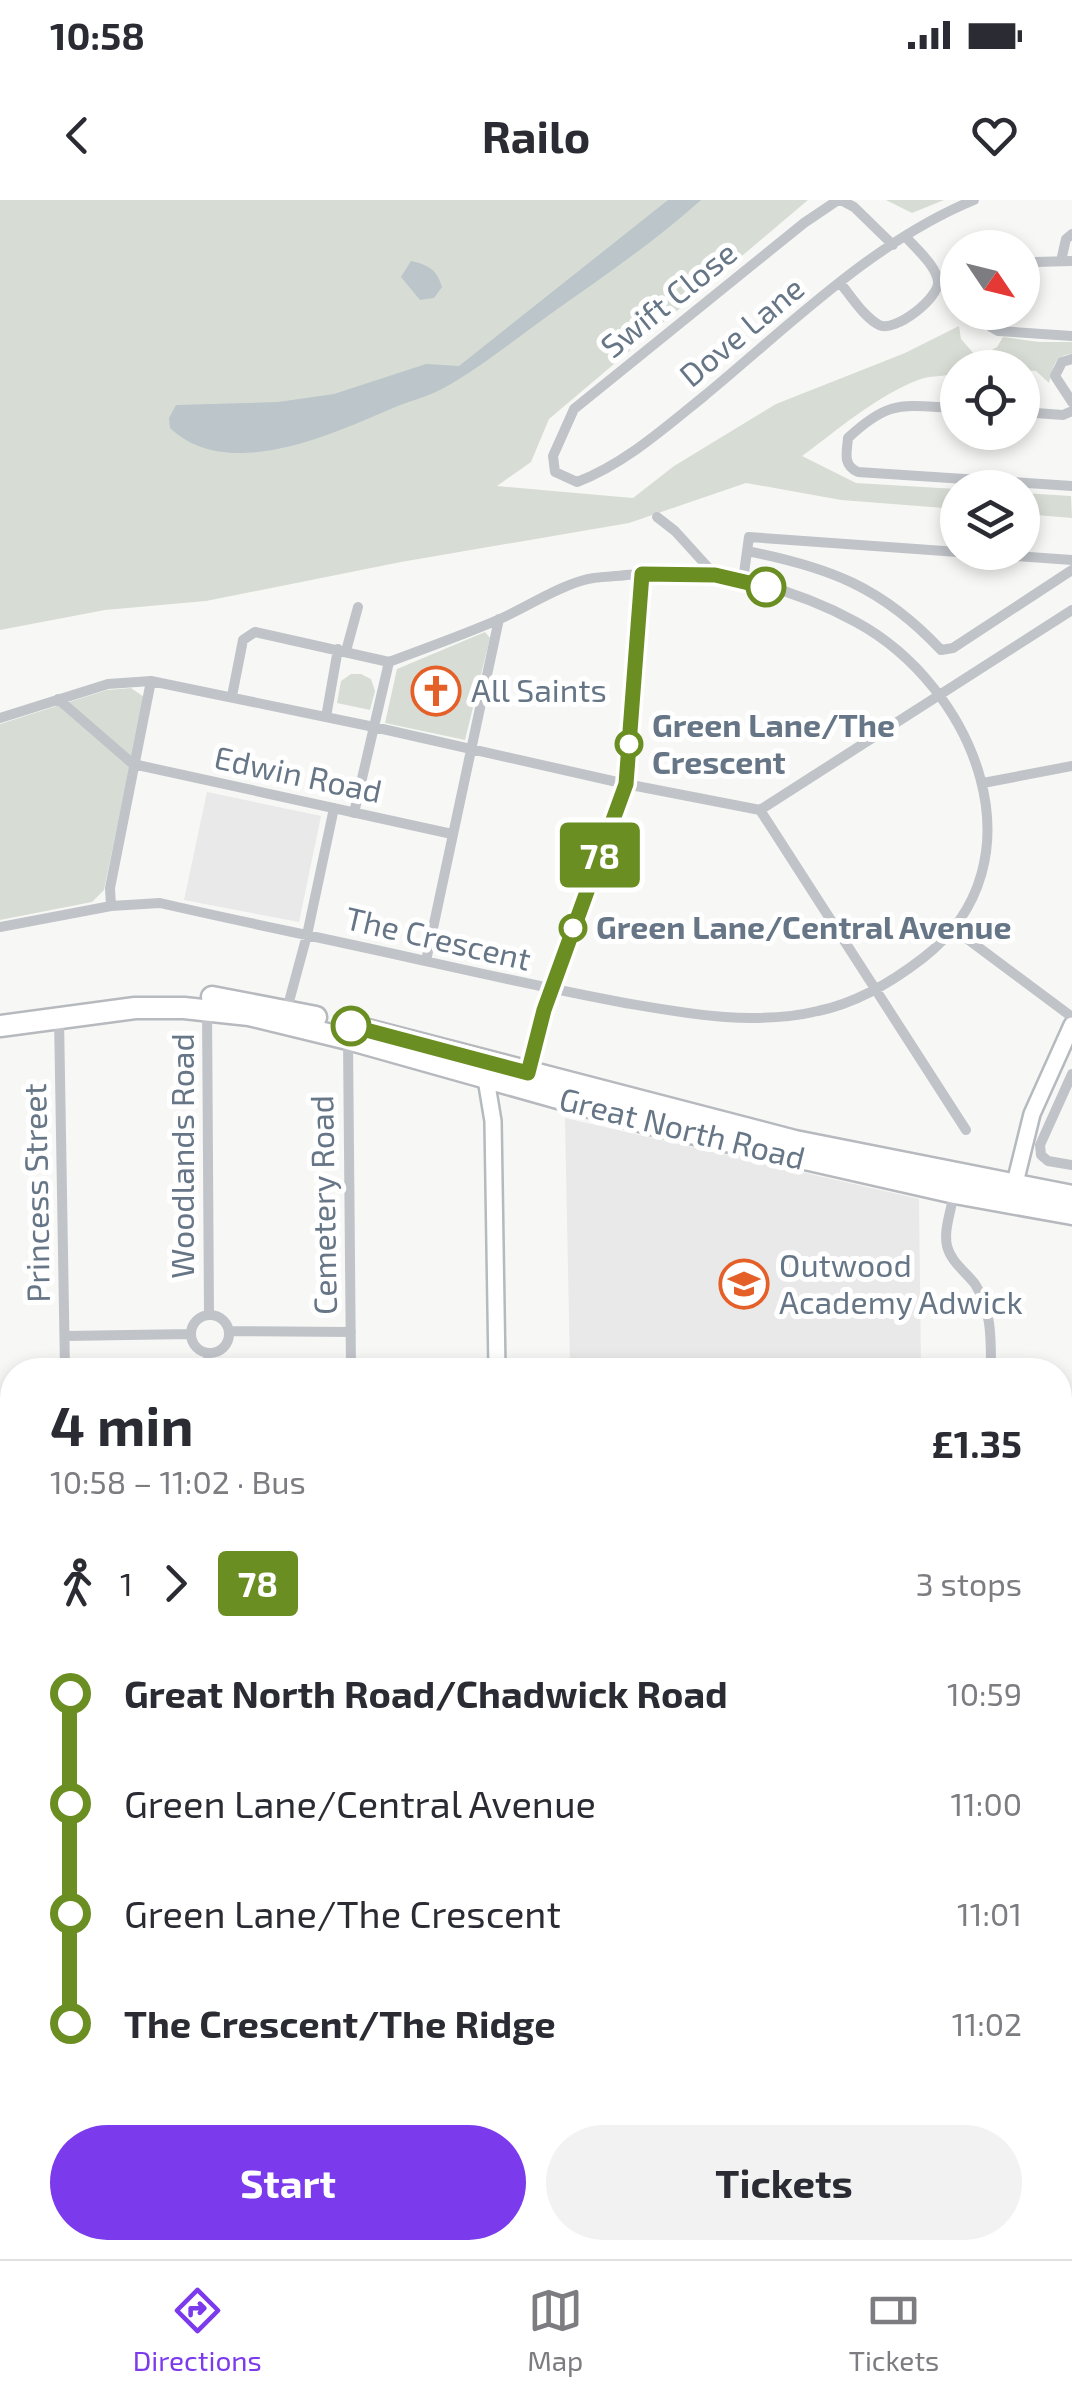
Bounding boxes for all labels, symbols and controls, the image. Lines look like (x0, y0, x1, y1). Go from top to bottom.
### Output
text: 10:58 (50, 12, 145, 58)
icon: back (50, 108, 105, 163)
text: Railo (482, 108, 590, 162)
icon: heart (967, 108, 1022, 163)
north arrow (940, 230, 1040, 330)
map controls (940, 230, 1040, 570)
street label: Swift Close (592, 232, 743, 364)
street label: Dove Lane (671, 268, 810, 393)
button: locate (940, 350, 1040, 450)
button: layers (940, 470, 1040, 570)
unlabelled marker (747, 568, 785, 606)
church icon: All Saints (410, 665, 462, 717)
place label: All Saints (471, 670, 607, 708)
place label: Green Lane/The Crescent (652, 705, 895, 780)
marker: Green Lane/The Crescent (616, 731, 642, 757)
street label: Edwin Road (211, 737, 386, 809)
line badge: 78 (555, 822, 645, 888)
text: 78 (580, 834, 620, 876)
street label: The Crescent (342, 897, 535, 977)
place label: Green Lane/Central Avenue (596, 907, 1011, 945)
marker: Green Lane/Central Avenue (560, 915, 586, 941)
unlabelled marker (332, 1007, 370, 1045)
street label: Woodlands Road (162, 1033, 200, 1279)
street label: Great North Road (556, 1078, 809, 1176)
street label: Princess Street (14, 1083, 56, 1303)
street label: Cemetery Road (301, 1095, 343, 1315)
place label: Outwood Academy Adwick (779, 1245, 1023, 1320)
school or university icon: Outwood Academy Adwick (718, 1258, 770, 1310)
text: 4 min (50, 1391, 194, 1457)
text: £1.35 (932, 1420, 1022, 1466)
text: 10:58 – 11:02 · Bus (50, 1462, 306, 1500)
icon: walk (50, 1556, 105, 1611)
icon: forward (148, 1556, 203, 1611)
text: 78 (238, 1562, 278, 1604)
text: 1 (120, 1564, 133, 1602)
text: 3 stops (916, 1564, 1022, 1602)
text: Great North Road/Chadwick Road (124, 1670, 728, 1716)
text: 10:59 (947, 1674, 1022, 1712)
text: Green Lane/Central Avenue (124, 1780, 596, 1826)
text: 11:00 (950, 1784, 1022, 1822)
text: Green Lane/The Crescent (124, 1890, 561, 1936)
text: 11:01 (957, 1894, 1022, 1932)
text: The Crescent/The Ridge (124, 2000, 556, 2046)
text: 11:02 (952, 2004, 1022, 2042)
button: Start (50, 2125, 526, 2240)
button: Tickets (546, 2125, 1022, 2240)
tab: Directions (133, 2283, 262, 2377)
tab: Map (527, 2283, 583, 2377)
tab: Tickets (849, 2283, 939, 2377)

